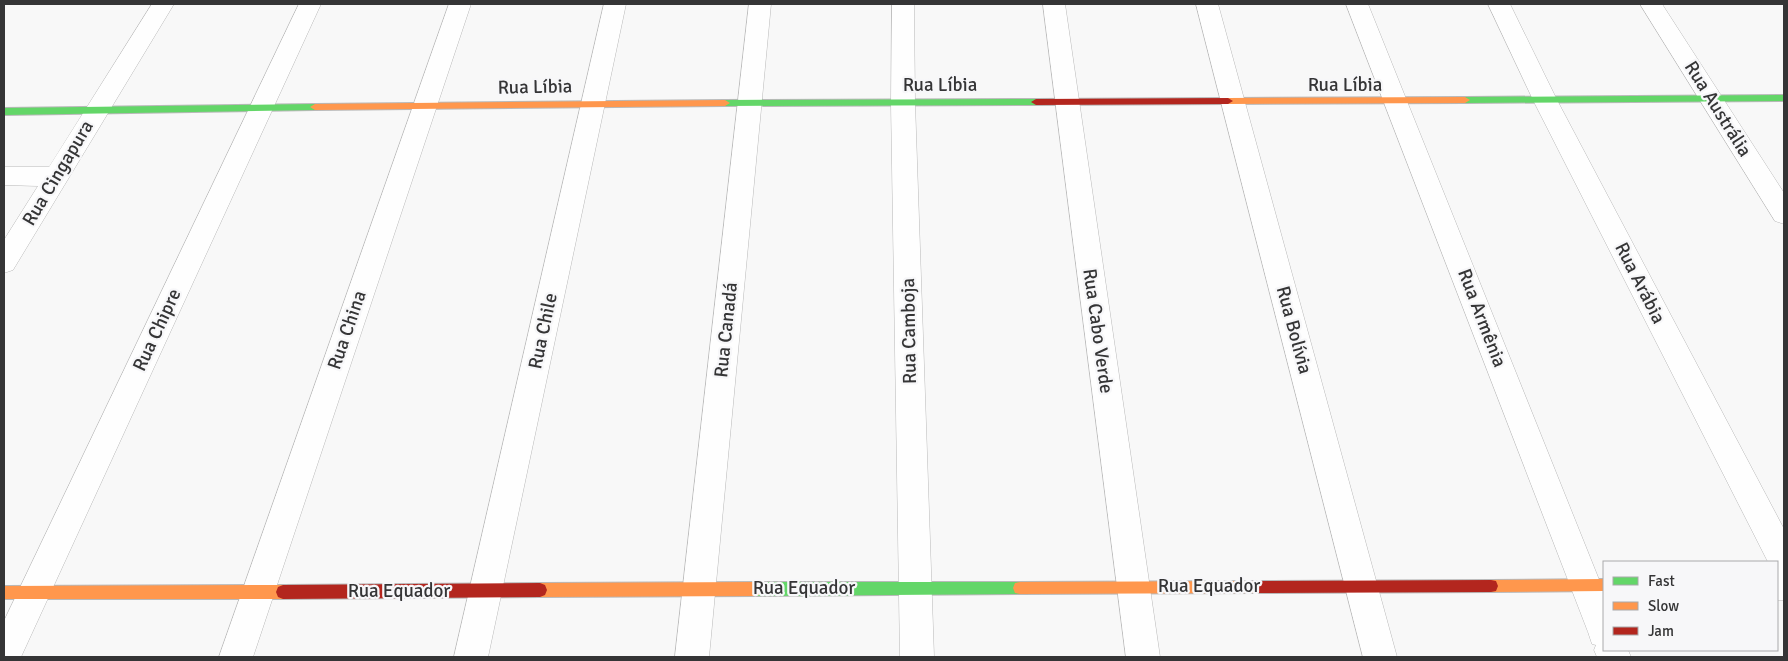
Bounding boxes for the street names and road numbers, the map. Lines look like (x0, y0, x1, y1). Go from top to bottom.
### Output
street label: Rua Austrália (1679, 57, 1757, 161)
street label: Rua Líbia (903, 73, 977, 97)
street label: Rua Líbia (1308, 73, 1382, 97)
street label: Rua Líbia (497, 74, 573, 100)
street label: Rua Cingapura (17, 116, 99, 230)
street label: Rua Arábia (1609, 238, 1671, 328)
street label: Rua Armênia (1452, 265, 1512, 371)
street label: Rua Cabo Verde (1077, 267, 1119, 395)
street label: Rua Camboja (896, 278, 922, 384)
street label: Rua Canadá (709, 281, 743, 379)
street label: Rua Bolívia (1271, 283, 1317, 377)
street label: Rua Chipre (127, 285, 187, 375)
street label: Rua China (322, 287, 372, 373)
street label: Rua Chile (523, 291, 563, 371)
street label: Rua Equador (1158, 574, 1260, 598)
street label: Rua Equador (753, 576, 855, 600)
street label: Rua Equador (348, 579, 450, 603)

